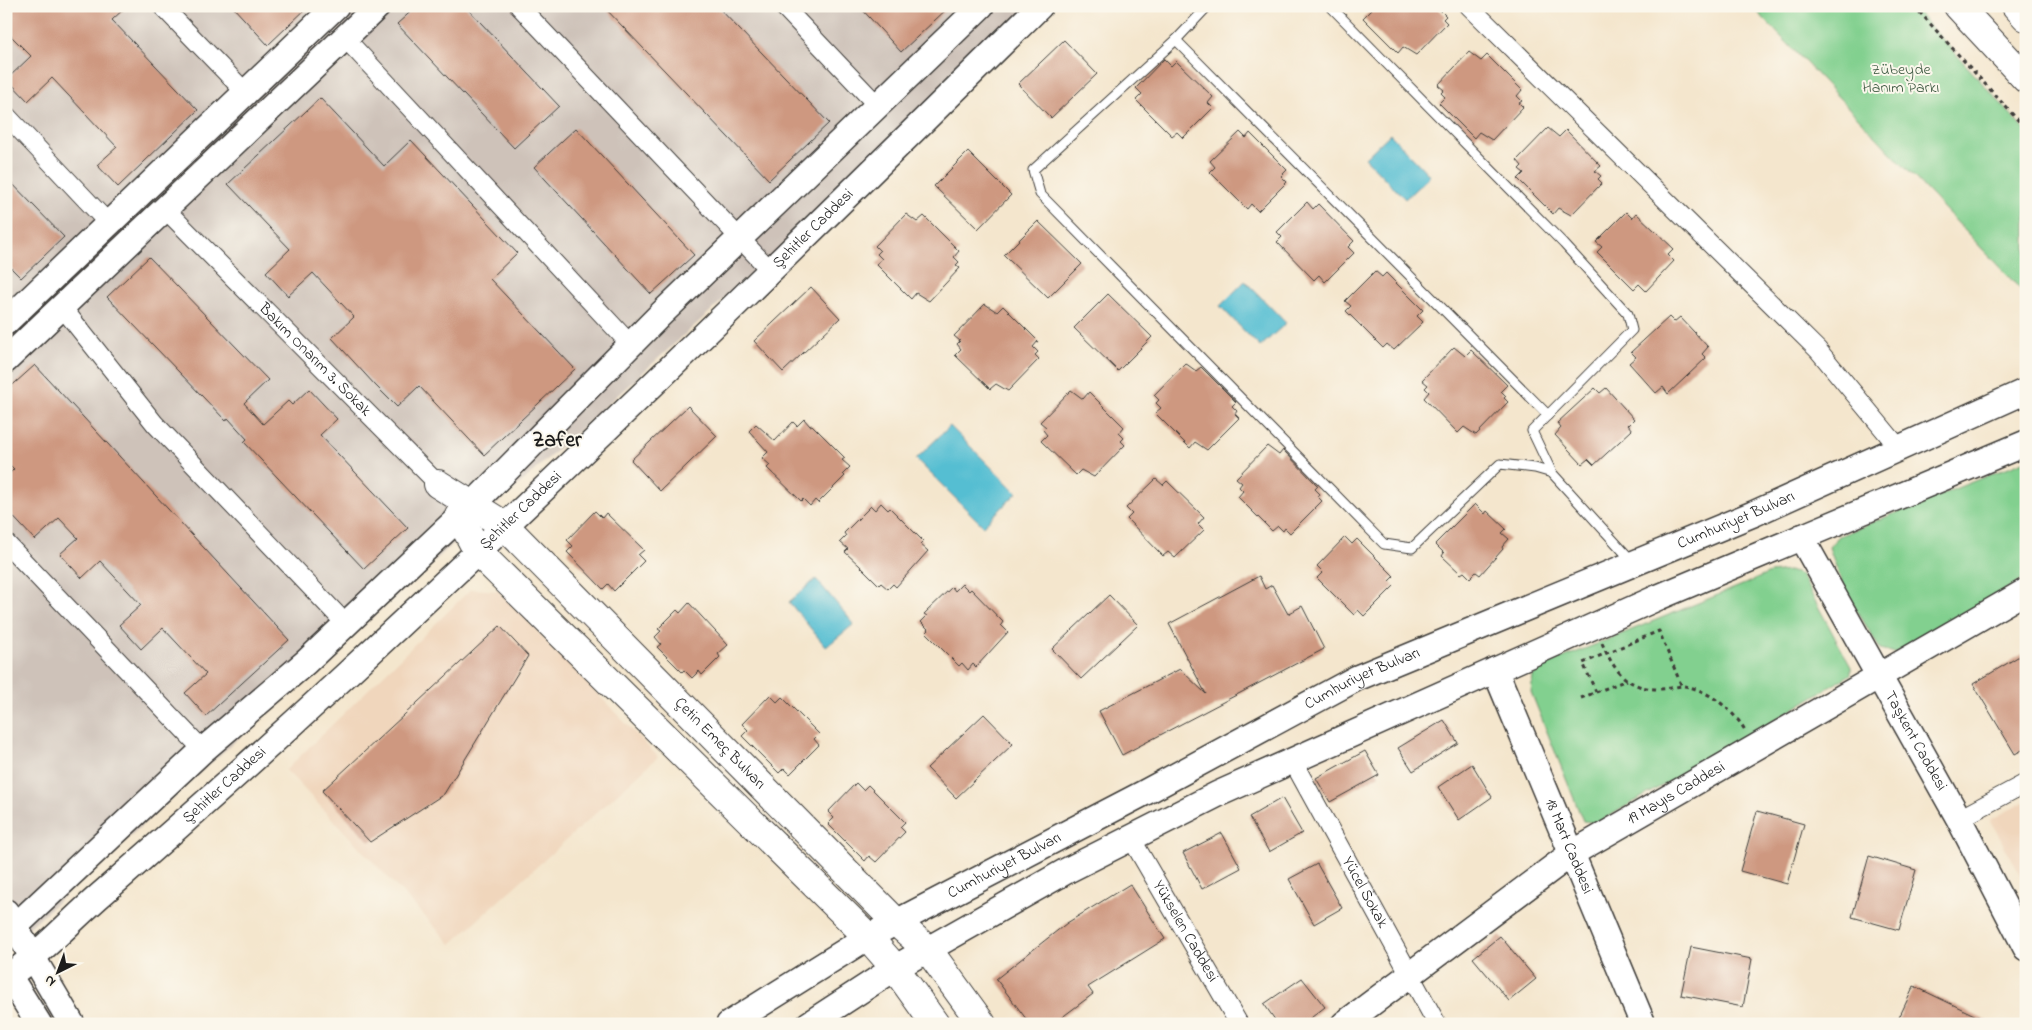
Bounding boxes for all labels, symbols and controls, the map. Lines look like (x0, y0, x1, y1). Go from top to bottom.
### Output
park label: Zübeyde Hanım Parkı (1863, 58, 1940, 100)
street label: Şehitler Caddesi (767, 183, 860, 274)
street label: Bakım Onarım 3. Sokak (252, 297, 377, 423)
district label: Zafer (533, 426, 582, 456)
street label: Şehitler Caddesi (474, 465, 568, 556)
street label: Cumhuriyet Bulvarı (1674, 485, 1799, 556)
street label: Cumhuriyet Bulvarı (1300, 641, 1424, 716)
street label: Taşkent Caddesi (1878, 687, 1953, 796)
street label: Çetin Emeç Bulvarı (669, 692, 771, 796)
street label: Şehitler Caddesi (177, 741, 272, 829)
street label: 19 Mayıs Caddesi (1623, 755, 1730, 831)
street label: 18 Mart Caddesi (1538, 795, 1599, 898)
street label: Cumhuriyet Bulvarı (943, 826, 1066, 905)
street label: Yücel Sokak (1335, 852, 1395, 933)
street label: Yükselen Caddesi (1146, 876, 1224, 987)
north arrow (32, 948, 82, 998)
text: N (40, 970, 61, 992)

